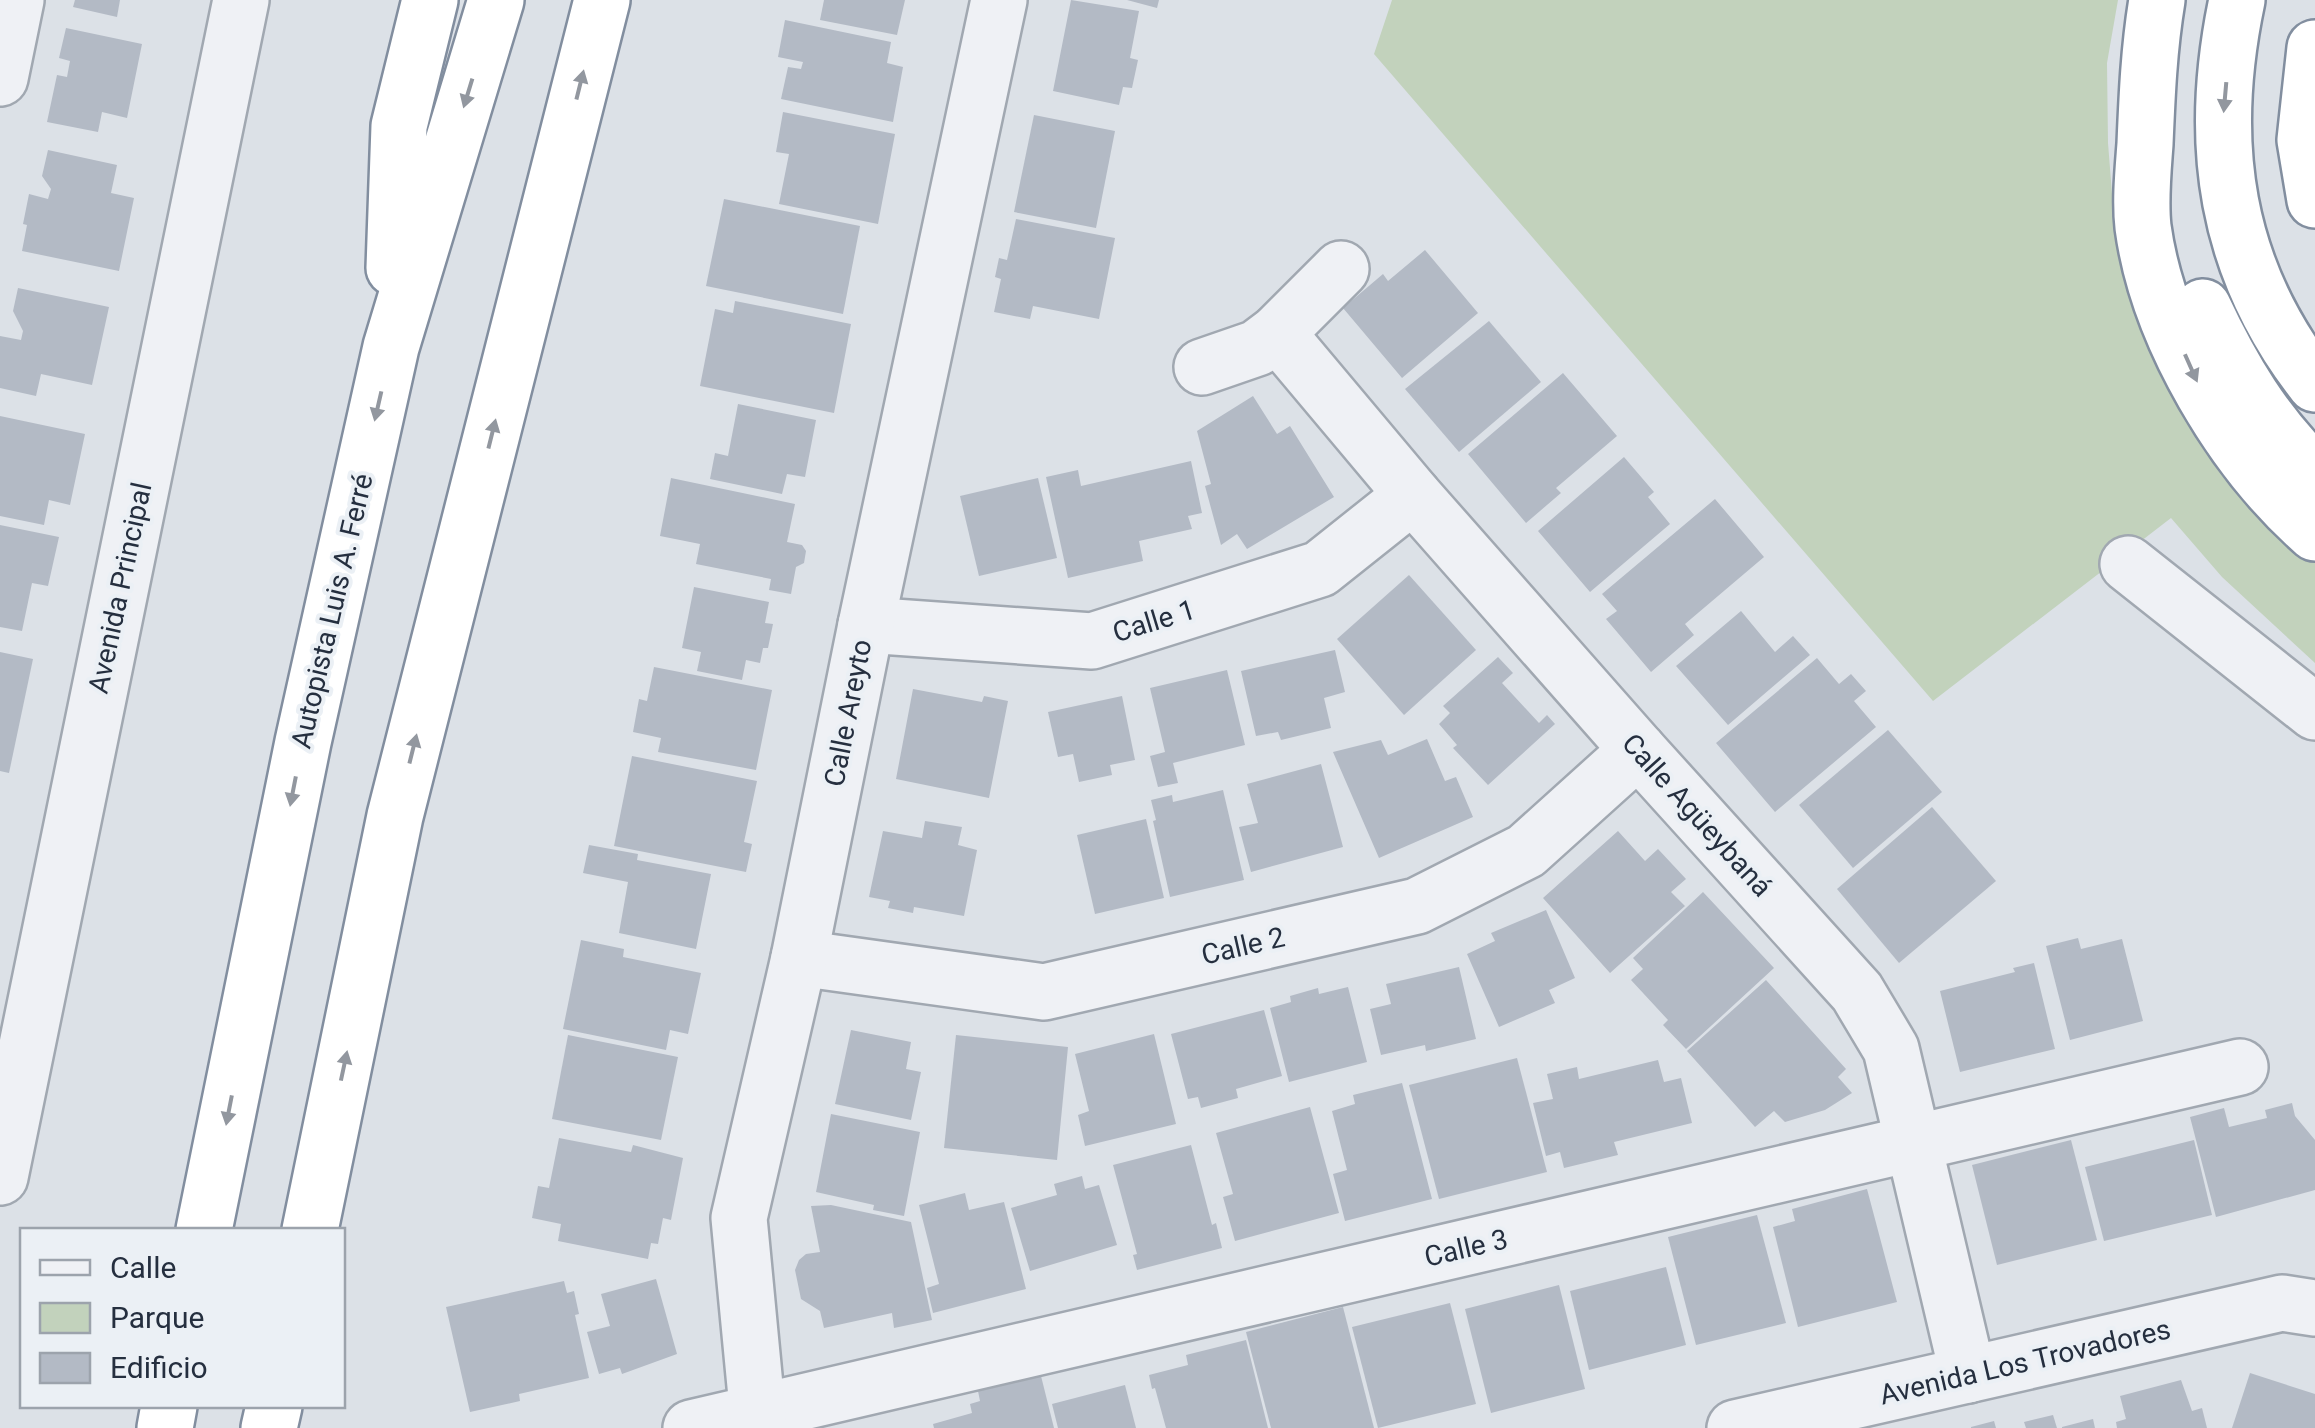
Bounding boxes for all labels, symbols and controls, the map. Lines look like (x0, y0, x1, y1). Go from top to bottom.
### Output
one-way arrow (573, 69, 589, 100)
one-way arrow (460, 79, 475, 109)
one-way arrow (2216, 81, 2232, 113)
one-way arrow (2183, 353, 2199, 383)
one-way arrow (370, 390, 385, 421)
one-way arrow (485, 418, 500, 449)
street label: Autopista Luis A. Ferré (284, 470, 380, 752)
street label: Avenida Principal (82, 480, 158, 696)
street label: Calle 1 (1109, 593, 1199, 649)
street label: Calle Areyto (818, 637, 878, 789)
street label: Calle Agüeybaná (1615, 727, 1779, 903)
one-way arrow (405, 733, 421, 764)
one-way arrow (285, 776, 300, 807)
street label: Calle 2 (1198, 920, 1288, 972)
one-way arrow (336, 1051, 352, 1082)
one-way arrow (220, 1095, 236, 1126)
street label: Calle 3 (1421, 1222, 1511, 1274)
legend (20, 1228, 345, 1408)
text: Calle (110, 1250, 176, 1285)
text: Parque (110, 1300, 204, 1335)
street label: Avenida Los Trovadores (1876, 1312, 2174, 1412)
text: Edificio (110, 1350, 208, 1385)

